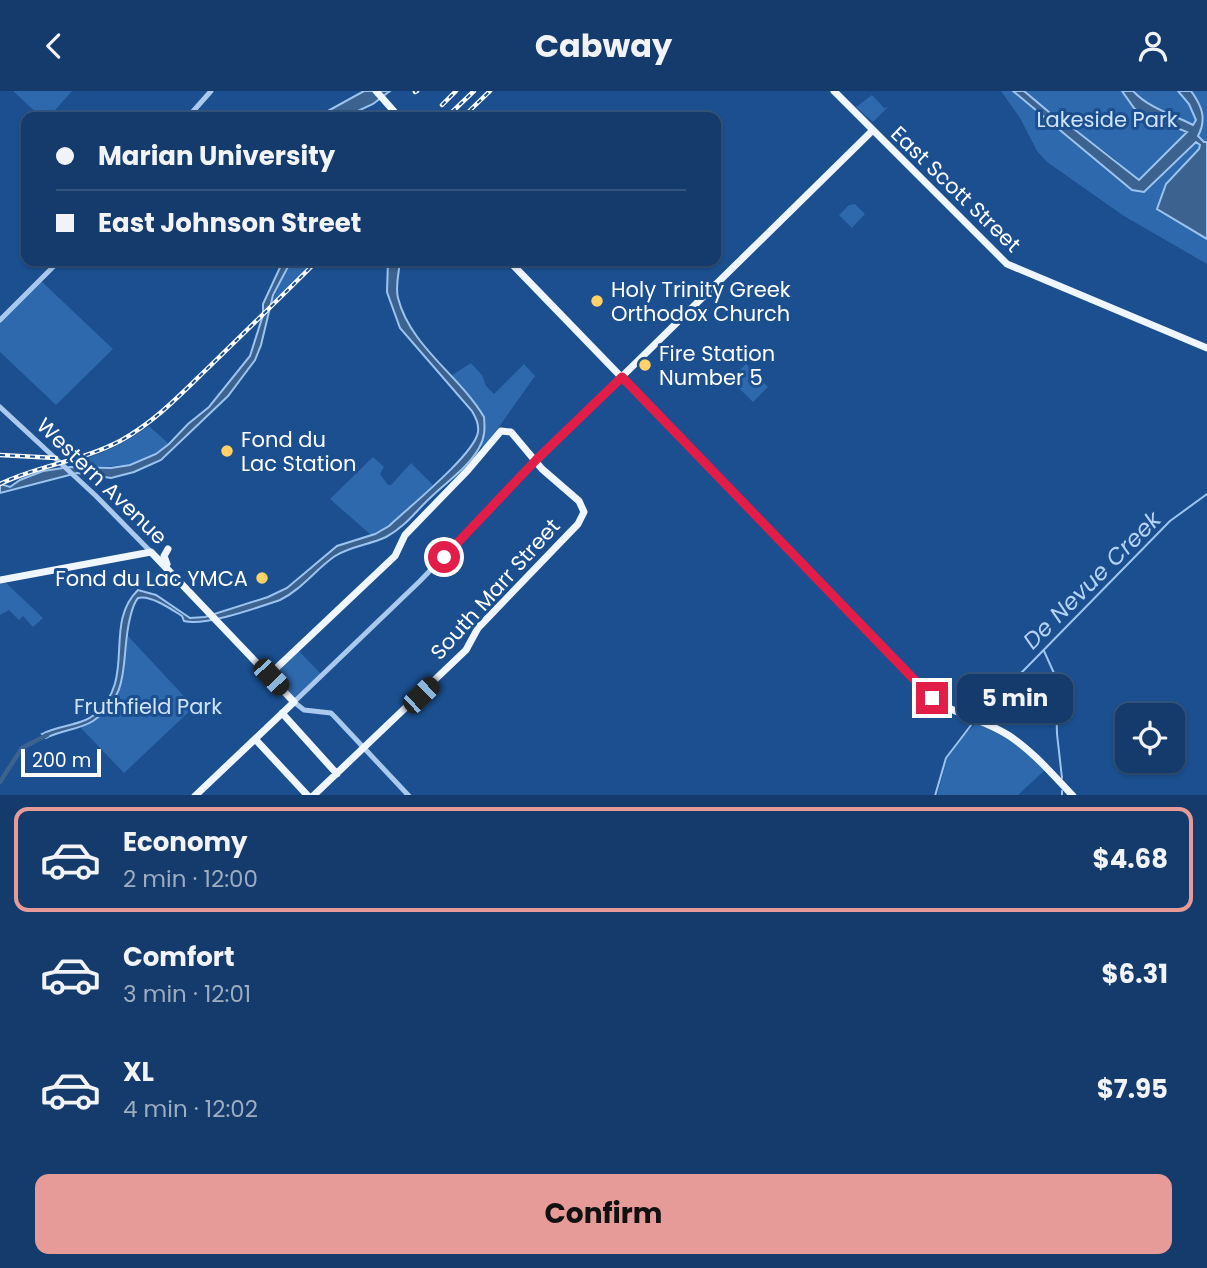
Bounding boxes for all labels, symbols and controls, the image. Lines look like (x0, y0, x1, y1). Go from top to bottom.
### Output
text: Cabway (535, 23, 672, 68)
icon: back (35, 27, 73, 65)
icon: person (1134, 27, 1172, 65)
park label: Lakeside Park (1036, 105, 1178, 134)
street label: East Scott Street (885, 119, 1027, 259)
text: Marian University (98, 138, 335, 174)
text: East Johnson Street (98, 205, 361, 241)
place label: Holy Trinity Greek Orthodox Church (611, 275, 791, 328)
marker: Holy Trinity Greek Orthodox Church (589, 293, 605, 309)
place label: Fire Station Number 5 (659, 339, 775, 392)
marker: Fire Station Number 5 (637, 357, 653, 373)
street label: Western Avenue (30, 411, 174, 551)
place label: Fond du Lac Station (241, 425, 356, 478)
marker: Fond du Lac Station (219, 443, 235, 459)
water label: De Nevue Creek (1016, 503, 1169, 656)
street label: South Marr Street (424, 512, 566, 666)
route start (428, 541, 460, 573)
place label: Fond du Lac YMCA (55, 564, 248, 593)
marker: Fond du Lac YMCA (254, 570, 270, 586)
car (249, 654, 294, 700)
car (399, 673, 444, 717)
callout: 5 min (956, 673, 1072, 723)
route end (916, 682, 948, 714)
text: 5 min (982, 682, 1048, 714)
park label: Fruthfield Park (74, 692, 222, 721)
map controls (1115, 703, 1185, 773)
button: locate (1115, 703, 1185, 773)
scale bar (21, 747, 102, 778)
text: 200 m (32, 747, 91, 774)
text: Economy (123, 824, 247, 860)
icon: car (39, 828, 102, 891)
text: $4.68 (1093, 841, 1168, 877)
text: 2 min · 12:00 (123, 863, 258, 895)
text: Comfort (123, 939, 235, 975)
icon: car (39, 943, 102, 1006)
text: $6.31 (1101, 956, 1168, 992)
text: 3 min · 12:01 (123, 978, 251, 1010)
text: XL (123, 1054, 154, 1090)
icon: car (39, 1058, 102, 1121)
text: $7.95 (1097, 1071, 1168, 1107)
text: 4 min · 12:02 (123, 1093, 258, 1125)
button: Confirm (35, 1174, 1172, 1254)

